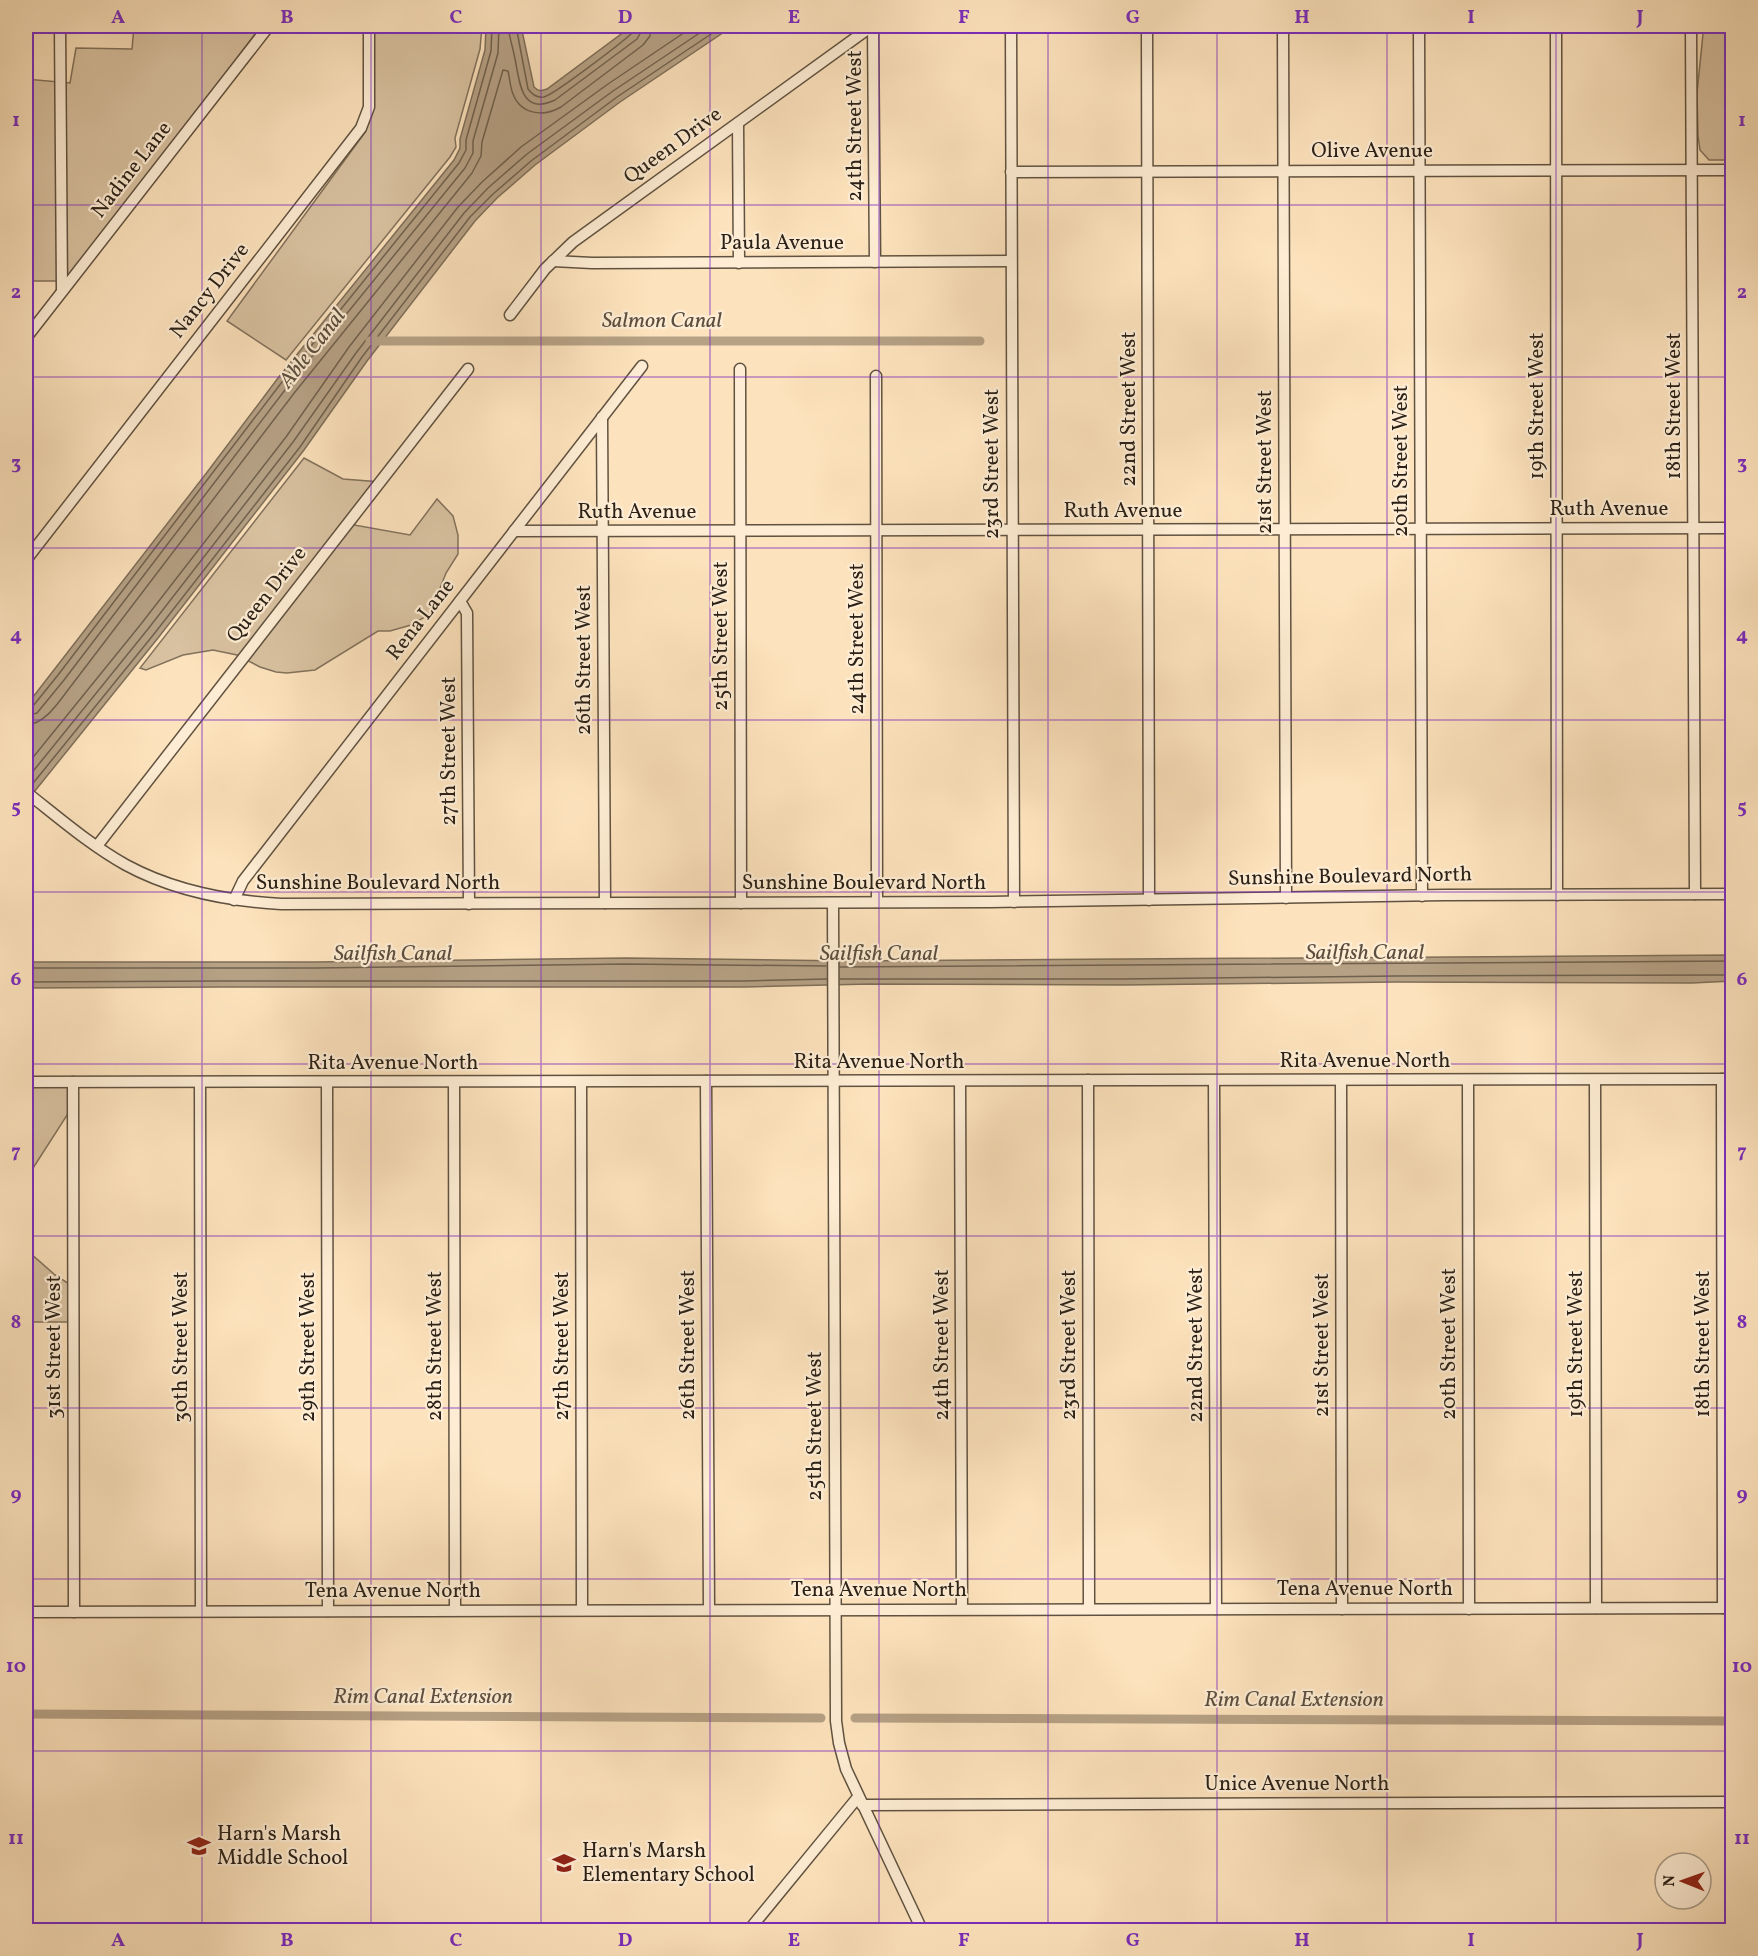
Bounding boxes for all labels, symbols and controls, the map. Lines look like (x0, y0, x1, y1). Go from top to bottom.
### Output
text: A (111, 4, 125, 32)
text: B (280, 4, 294, 32)
text: C (450, 4, 463, 32)
text: D (618, 4, 632, 32)
text: E (788, 4, 800, 32)
text: F (958, 4, 970, 32)
text: G (1126, 4, 1140, 32)
text: H (1294, 4, 1310, 32)
text: I (1467, 4, 1475, 32)
text: J (1635, 4, 1644, 32)
street label: 24th Street West (841, 50, 870, 202)
street label: Queen Drive (618, 100, 728, 192)
text: 1 (12, 107, 20, 135)
text: 1 (1738, 107, 1746, 135)
street label: Nadine Lane (85, 115, 179, 224)
street label: Olive Avenue (1311, 137, 1433, 166)
street label: Paula Avenue (720, 229, 844, 258)
street label: Nancy Drive (163, 237, 257, 345)
text: 2 (11, 279, 21, 307)
text: 2 (1737, 279, 1747, 307)
water label: Able Canal (271, 302, 354, 396)
water label: Salmon Canal (602, 306, 723, 337)
street label: 22nd Street West (1115, 331, 1144, 487)
street label: 19th Street West (1523, 332, 1552, 480)
street label: 18th Street West (1660, 332, 1689, 480)
street label: 20th Street West (1387, 385, 1416, 537)
street label: 23rd Street West (978, 389, 1007, 539)
street label: 21st Street West (1251, 390, 1280, 534)
text: 3 (11, 450, 21, 478)
text: 3 (1737, 450, 1747, 478)
street label: Ruth Avenue (1550, 495, 1669, 524)
street label: Ruth Avenue (1064, 497, 1183, 526)
street label: Ruth Avenue (578, 498, 697, 527)
street label: Queen Drive (220, 541, 314, 649)
street label: 25th Street West (707, 561, 736, 711)
street label: 24th Street West (843, 563, 872, 715)
street label: Rena Lane (380, 573, 462, 667)
street label: 26th Street West (570, 585, 599, 735)
text: 4 (10, 622, 22, 650)
text: 4 (1736, 622, 1748, 650)
street label: 27th Street West (435, 676, 464, 826)
text: 5 (11, 794, 21, 822)
text: 5 (1737, 794, 1747, 822)
street label: Sunshine Boulevard North (1228, 860, 1472, 894)
street label: Sunshine Boulevard North (256, 869, 500, 898)
street label: Sunshine Boulevard North (742, 869, 986, 898)
water label: Sailfish Canal (1306, 938, 1425, 969)
water label: Sailfish Canal (334, 939, 453, 970)
water label: Sailfish Canal (820, 939, 939, 970)
text: 6 (11, 966, 22, 994)
text: 6 (1737, 966, 1748, 994)
street label: Rita Avenue North (1279, 1047, 1451, 1076)
street label: Rita Avenue North (793, 1048, 965, 1077)
street label: Rita Avenue North (307, 1049, 479, 1078)
text: 7 (11, 1138, 21, 1166)
text: 7 (1737, 1138, 1747, 1166)
street label: 22nd Street West (1182, 1267, 1211, 1423)
street label: 20th Street West (1435, 1268, 1464, 1420)
street label: 24th Street West (928, 1269, 957, 1421)
street label: 26th Street West (674, 1270, 703, 1420)
street label: 23rd Street West (1055, 1270, 1084, 1420)
street label: 19th Street West (1562, 1270, 1591, 1418)
street label: 18th Street West (1689, 1270, 1718, 1418)
street label: 30th Street West (167, 1271, 196, 1423)
street label: 28th Street West (421, 1271, 450, 1421)
street label: 27th Street West (548, 1271, 577, 1421)
street label: 29th Street West (294, 1272, 323, 1422)
street label: 21st Street West (1308, 1273, 1337, 1417)
street label: 31st Street West (40, 1275, 69, 1419)
text: 8 (11, 1309, 21, 1337)
text: 8 (1737, 1309, 1747, 1337)
street label: 25th Street West (801, 1351, 830, 1501)
text: 9 (10, 1481, 22, 1509)
text: 9 (1736, 1481, 1748, 1509)
street label: Tena Avenue North (1277, 1575, 1453, 1604)
street label: Tena Avenue North (791, 1576, 967, 1605)
street label: Tena Avenue North (305, 1577, 481, 1606)
text: 10 (6, 1653, 26, 1681)
text: 10 (1732, 1653, 1752, 1681)
water label: Rim Canal Extension (333, 1682, 513, 1713)
water label: Rim Canal Extension (1204, 1685, 1384, 1716)
street label: Unice Avenue North (1205, 1770, 1389, 1799)
place label: Harn's Marsh Middle School (217, 1820, 348, 1873)
text: 11 (8, 1825, 24, 1853)
text: 11 (1734, 1825, 1750, 1853)
school or university icon: Harn's Marsh Middle School (186, 1833, 212, 1859)
place label: Harn's Marsh Elementary School (582, 1837, 755, 1890)
school or university icon: Harn's Marsh Elementary School (551, 1850, 577, 1876)
north arrow (1653, 1851, 1713, 1911)
text: N (1659, 1874, 1681, 1887)
text: A (111, 1927, 125, 1955)
text: B (280, 1927, 294, 1955)
text: C (450, 1927, 463, 1955)
text: D (618, 1927, 632, 1955)
text: E (788, 1927, 800, 1955)
text: F (958, 1927, 970, 1955)
text: G (1126, 1927, 1140, 1955)
text: H (1294, 1927, 1310, 1955)
text: I (1467, 1927, 1475, 1955)
text: J (1635, 1927, 1644, 1955)

